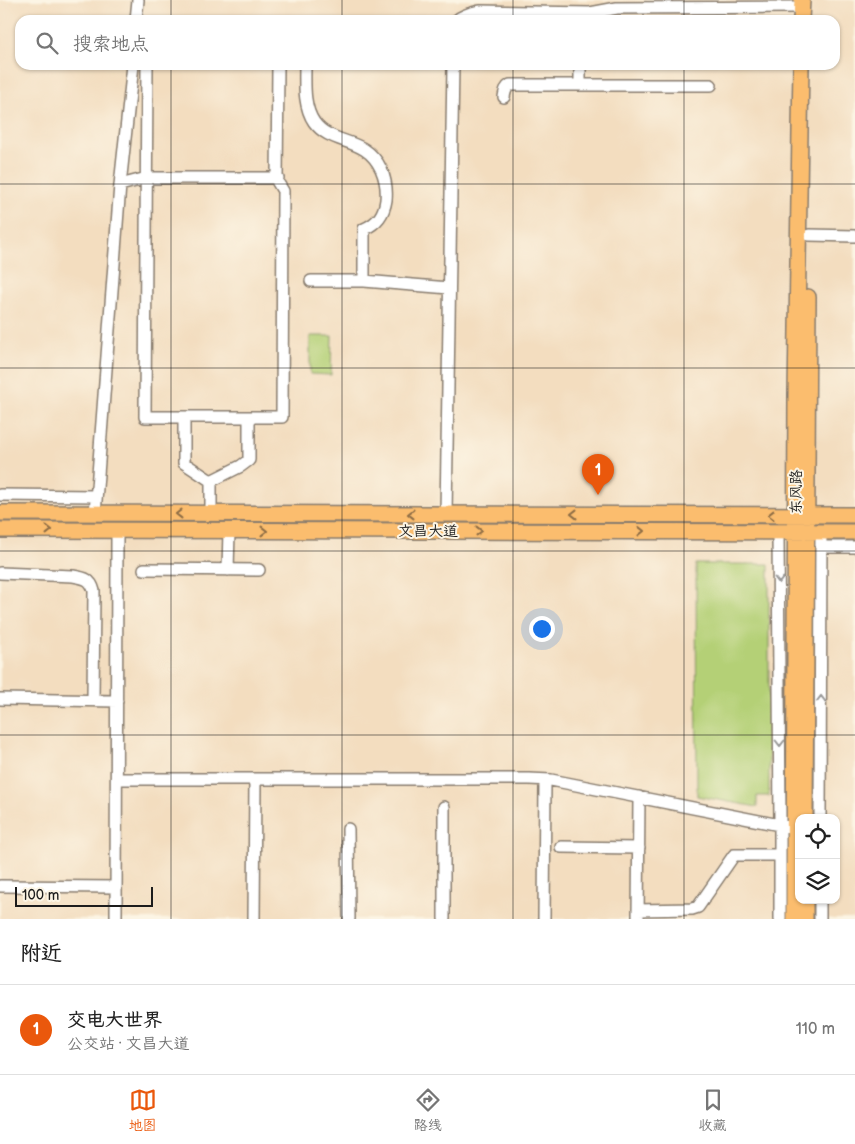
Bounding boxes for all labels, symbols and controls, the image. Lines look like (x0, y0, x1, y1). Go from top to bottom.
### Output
search box (15, 15, 840, 70)
icon: search (33, 29, 61, 57)
text: 搜索地点 (73, 33, 149, 56)
pin: 1 (582, 454, 614, 495)
street label: 东风路 (787, 469, 806, 515)
one-way arrow (175, 509, 182, 519)
one-way arrow (407, 509, 415, 519)
one-way arrow (570, 509, 578, 520)
one-way arrow (767, 510, 775, 520)
street label: 文昌大道 (398, 522, 458, 541)
one-way arrow (45, 525, 53, 535)
one-way arrow (260, 526, 268, 536)
one-way arrow (475, 526, 483, 536)
one-way arrow (638, 526, 645, 536)
one-way arrow (774, 577, 784, 585)
your location (529, 616, 555, 642)
one-way arrow (815, 695, 826, 703)
one-way arrow (775, 740, 785, 747)
map controls (795, 814, 840, 904)
button: locate (795, 814, 840, 859)
button: layers (795, 859, 840, 904)
scale bar (15, 884, 152, 907)
text: 100 m (22, 887, 59, 904)
text: 附近 (20, 941, 62, 966)
text: 交电大世界 (67, 1009, 162, 1032)
text: 1 (33, 1020, 39, 1039)
text: 110 m (796, 1020, 835, 1039)
text: 公交站 · 文昌大道 (67, 1035, 189, 1054)
tab: 地图 (129, 1086, 157, 1134)
tab: 路线 (414, 1086, 442, 1134)
tab: 收藏 (699, 1086, 727, 1134)

